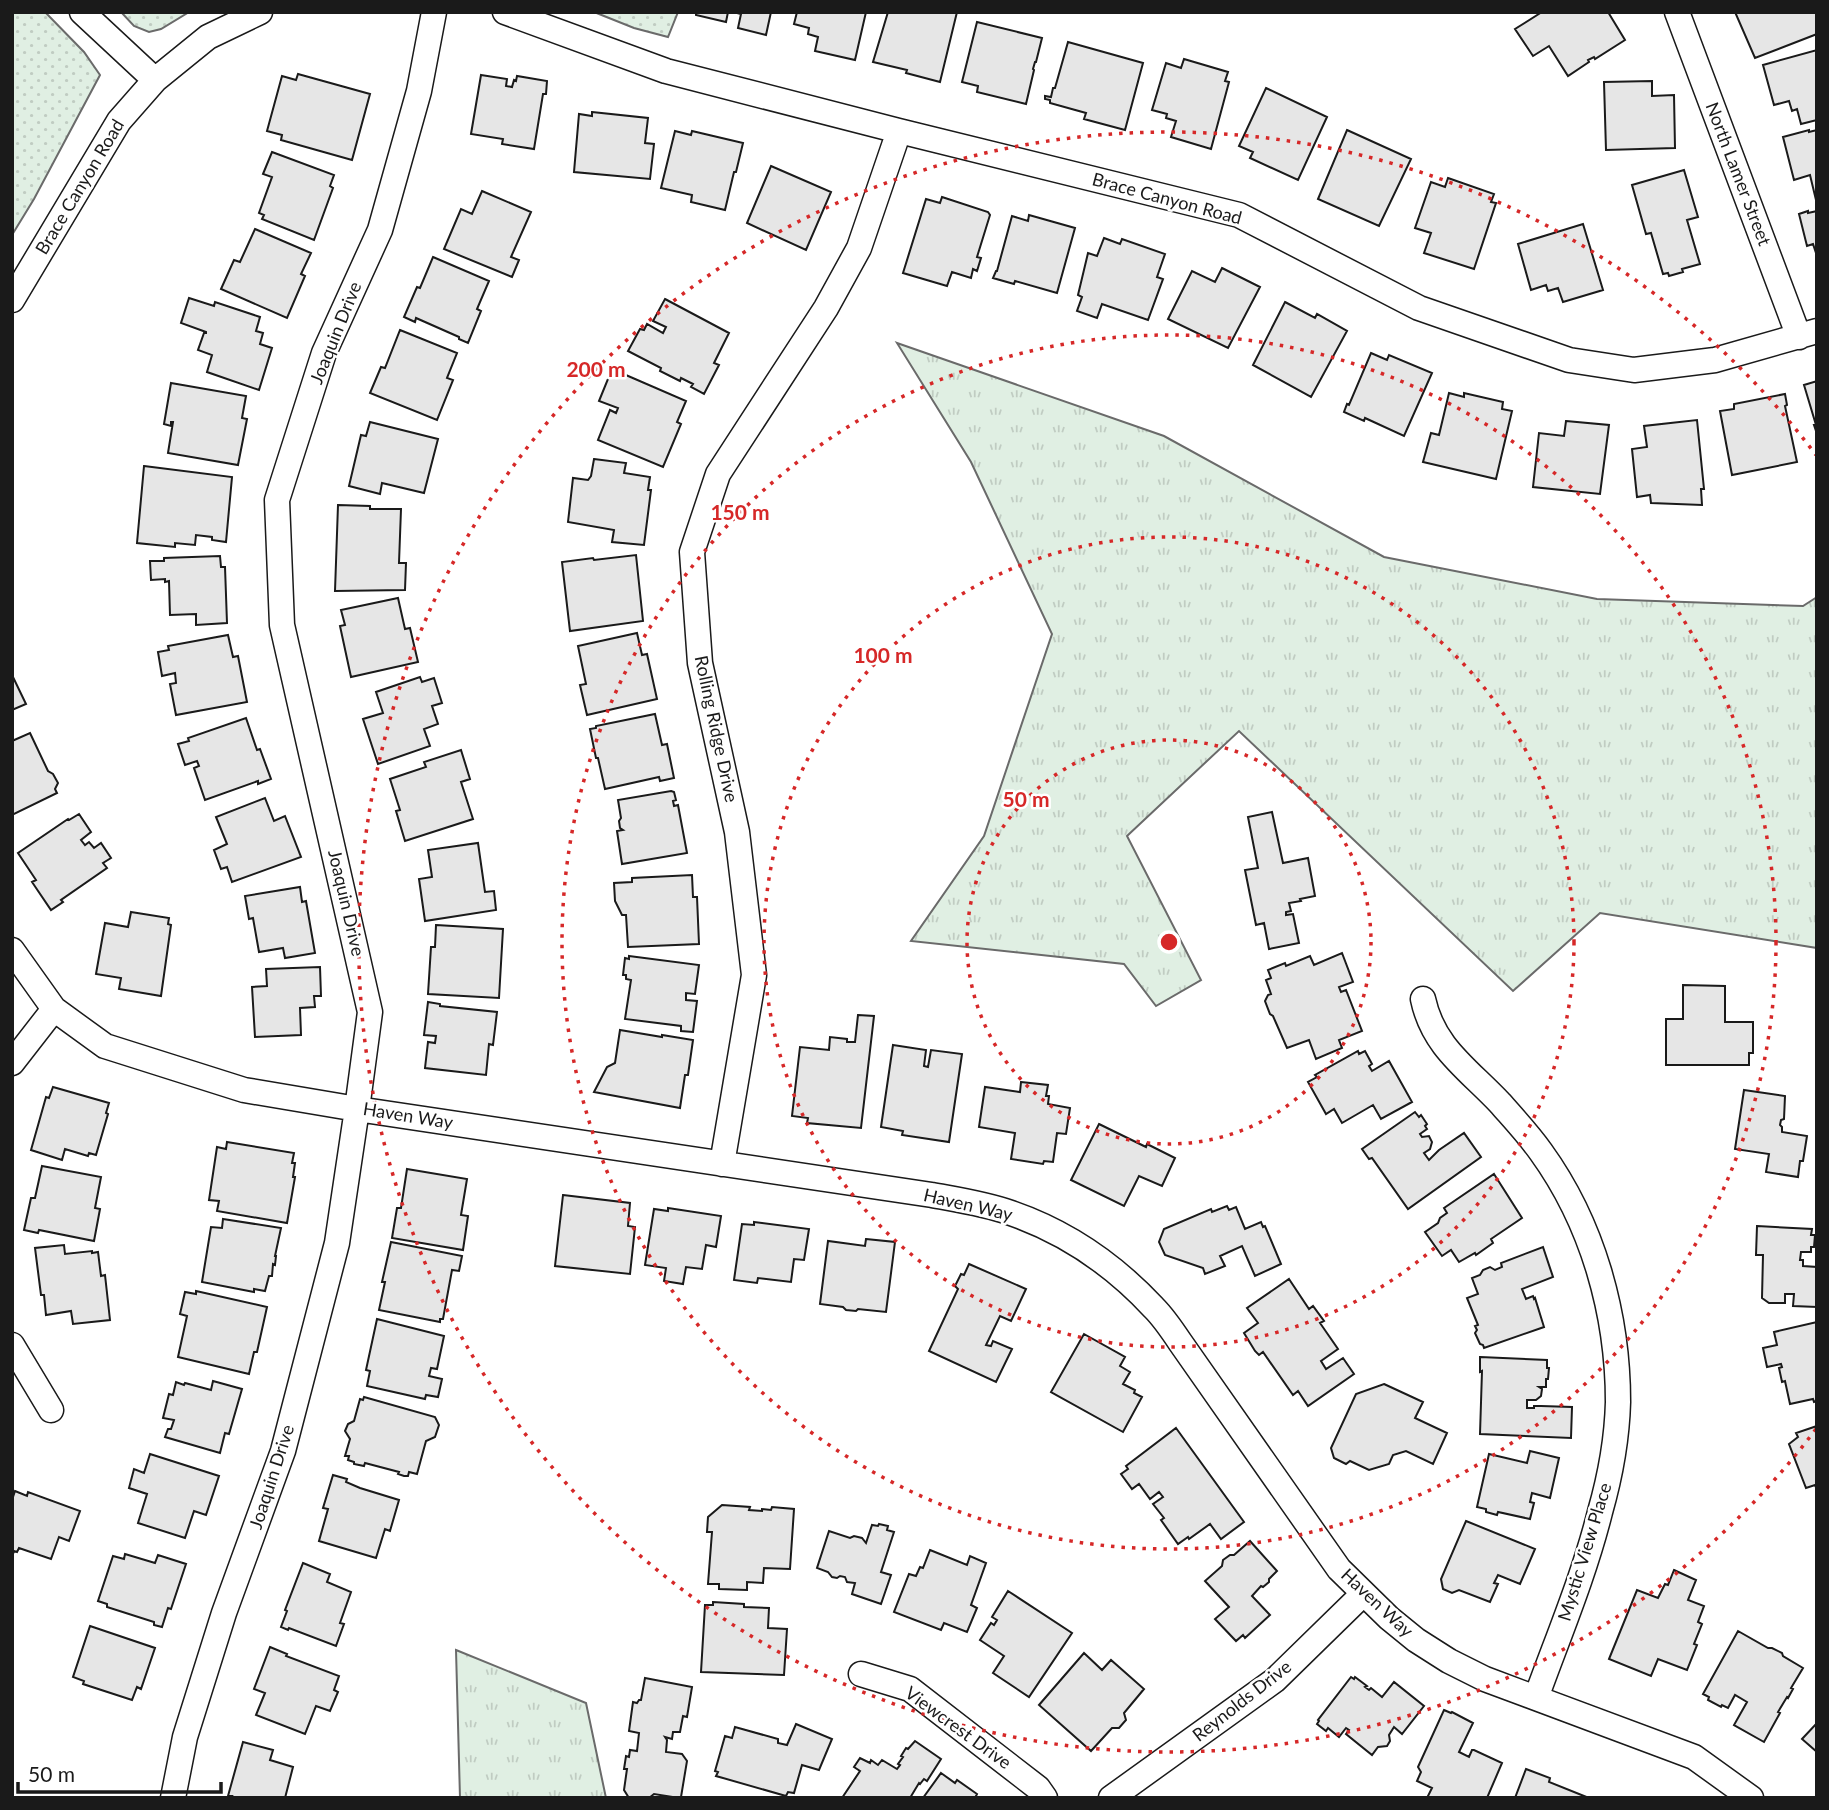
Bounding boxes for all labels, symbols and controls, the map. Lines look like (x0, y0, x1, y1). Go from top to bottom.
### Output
street label: North Lamer Street (1701, 99, 1777, 249)
street label: Brace Canyon Road (30, 115, 128, 258)
street label: Brace Canyon Road (1090, 167, 1244, 229)
street label: Joaquin Drive (305, 278, 366, 387)
text: 200 m (566, 356, 626, 381)
text: 150 m (710, 499, 770, 524)
text: 100 m (853, 642, 913, 667)
street label: Rolling Ridge Drive (691, 653, 743, 804)
text: 50 m (1002, 786, 1050, 811)
street label: Joaquin Drive (324, 847, 370, 958)
centre of rings (1157, 930, 1181, 954)
street label: Haven Way (362, 1097, 455, 1133)
street label: Haven Way (922, 1183, 1016, 1225)
street label: Joaquin Drive (244, 1422, 298, 1532)
street label: Mystic View Place (1553, 1480, 1616, 1623)
street label: Haven Way (1337, 1563, 1419, 1642)
street label: Reynolds Drive (1188, 1655, 1295, 1746)
street label: Viewcrest Drive (901, 1681, 1016, 1773)
scale bar (18, 1750, 220, 1794)
text: 50 m (28, 1761, 75, 1786)

